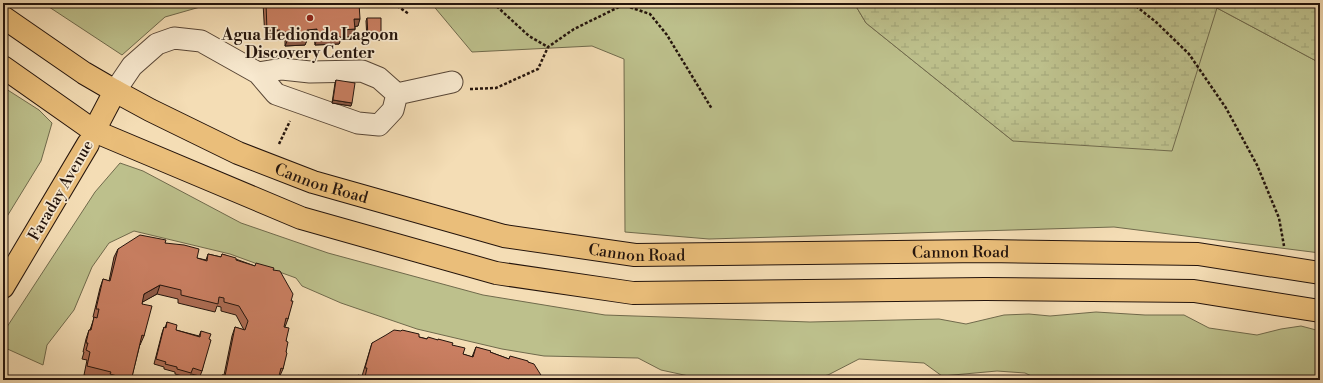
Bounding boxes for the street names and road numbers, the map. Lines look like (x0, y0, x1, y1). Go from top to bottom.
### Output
street label: Faraday Avenue (24, 136, 98, 245)
street label: Cannon Road (272, 159, 370, 208)
street label: Cannon Road (587, 239, 685, 266)
street label: Cannon Road (912, 242, 1009, 263)

